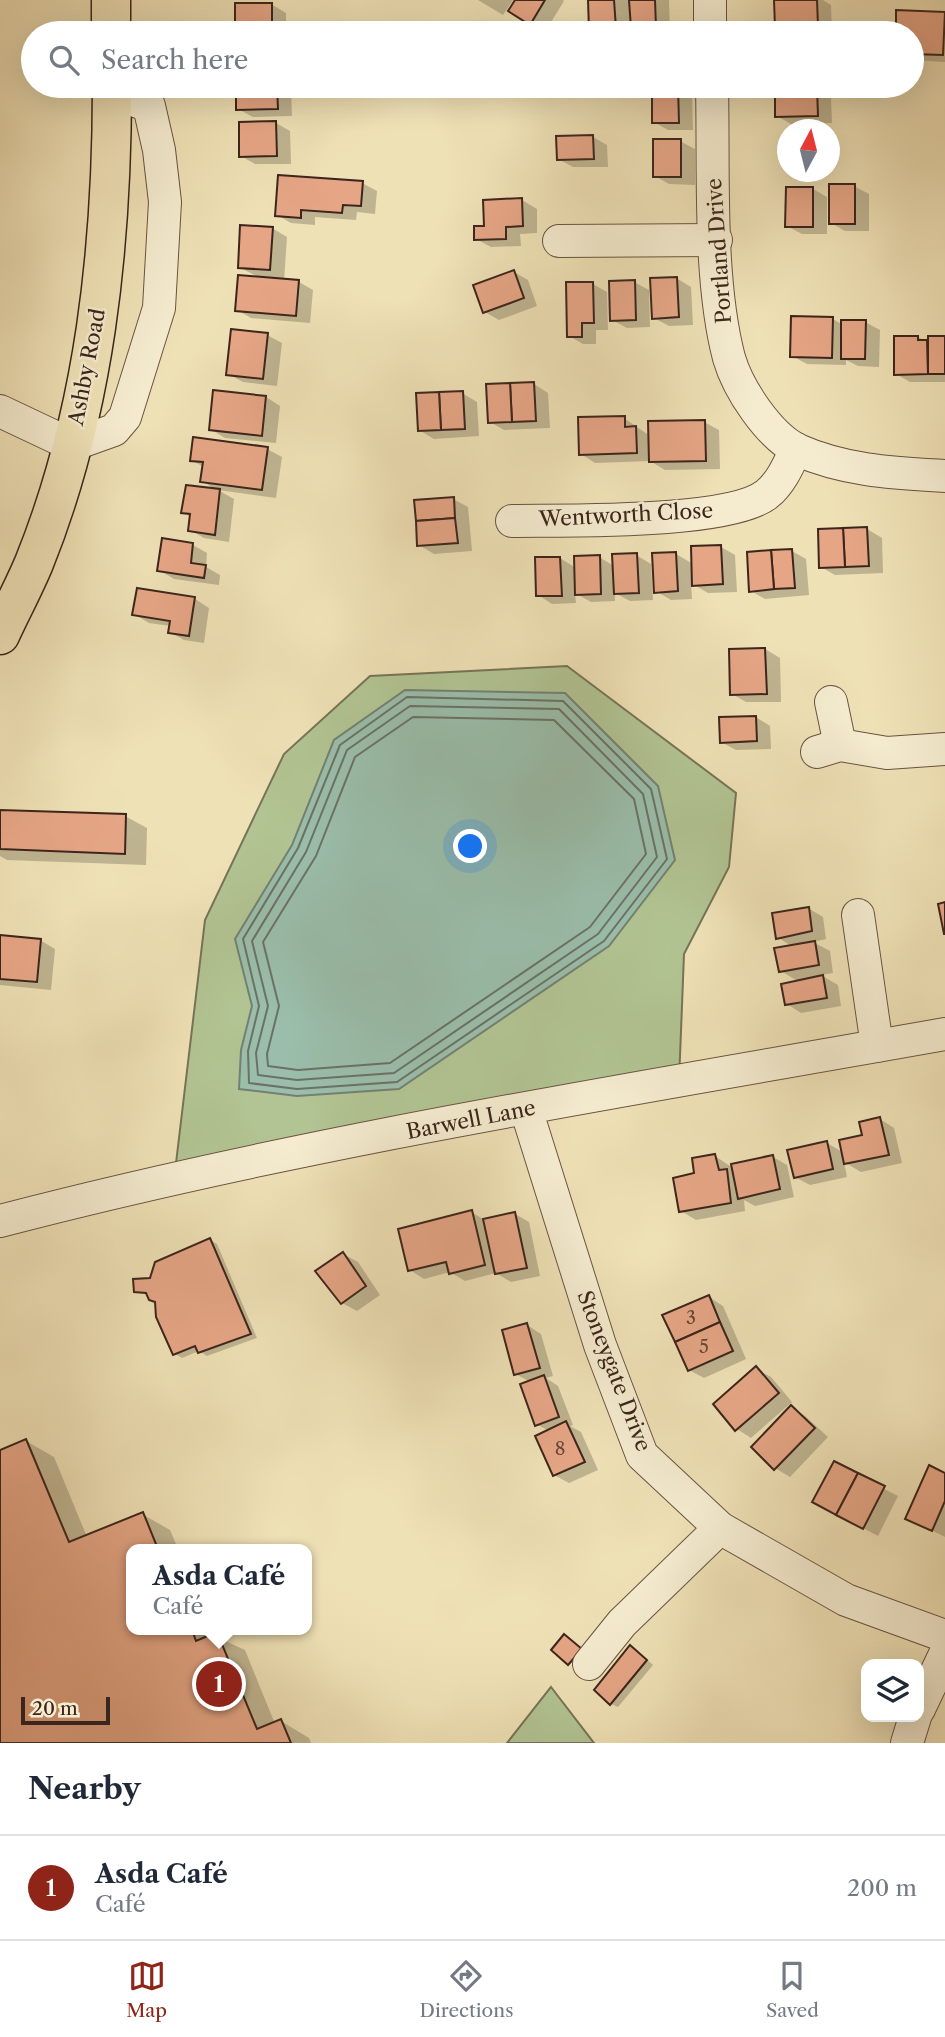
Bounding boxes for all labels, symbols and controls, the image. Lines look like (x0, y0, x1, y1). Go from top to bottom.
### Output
search box (21, 21, 924, 98)
icon: search (45, 41, 83, 79)
text: Search here (101, 44, 248, 76)
north arrow (777, 119, 840, 182)
street label: Portland Drive (701, 177, 736, 325)
street label: Ashby Road (63, 306, 110, 428)
street label: Wentworth Close (537, 497, 714, 532)
your location (453, 829, 487, 863)
street label: Barwell Lane (404, 1095, 538, 1144)
street label: Stoneygate Drive (572, 1287, 657, 1455)
house number: 3 (686, 1307, 696, 1329)
house number: 5 (699, 1336, 709, 1358)
house number: 8 (555, 1438, 565, 1460)
popup (126, 1544, 312, 1635)
text: Asda Café (153, 1560, 285, 1592)
text: Café (153, 1592, 203, 1620)
pin: 1 (196, 1658, 242, 1710)
map controls (861, 1659, 924, 1722)
button: layers (861, 1659, 924, 1722)
scale bar (21, 1694, 110, 1726)
text: 20 m (32, 1697, 78, 1720)
text: Nearby (28, 1770, 141, 1807)
text: Asda Café (95, 1858, 228, 1890)
text: 1 (46, 1874, 56, 1902)
text: 200 m (847, 1874, 917, 1902)
text: Café (95, 1890, 146, 1918)
tab: Map (126, 1957, 167, 2022)
tab: Directions (420, 1957, 513, 2022)
tab: Saved (766, 1957, 819, 2022)

